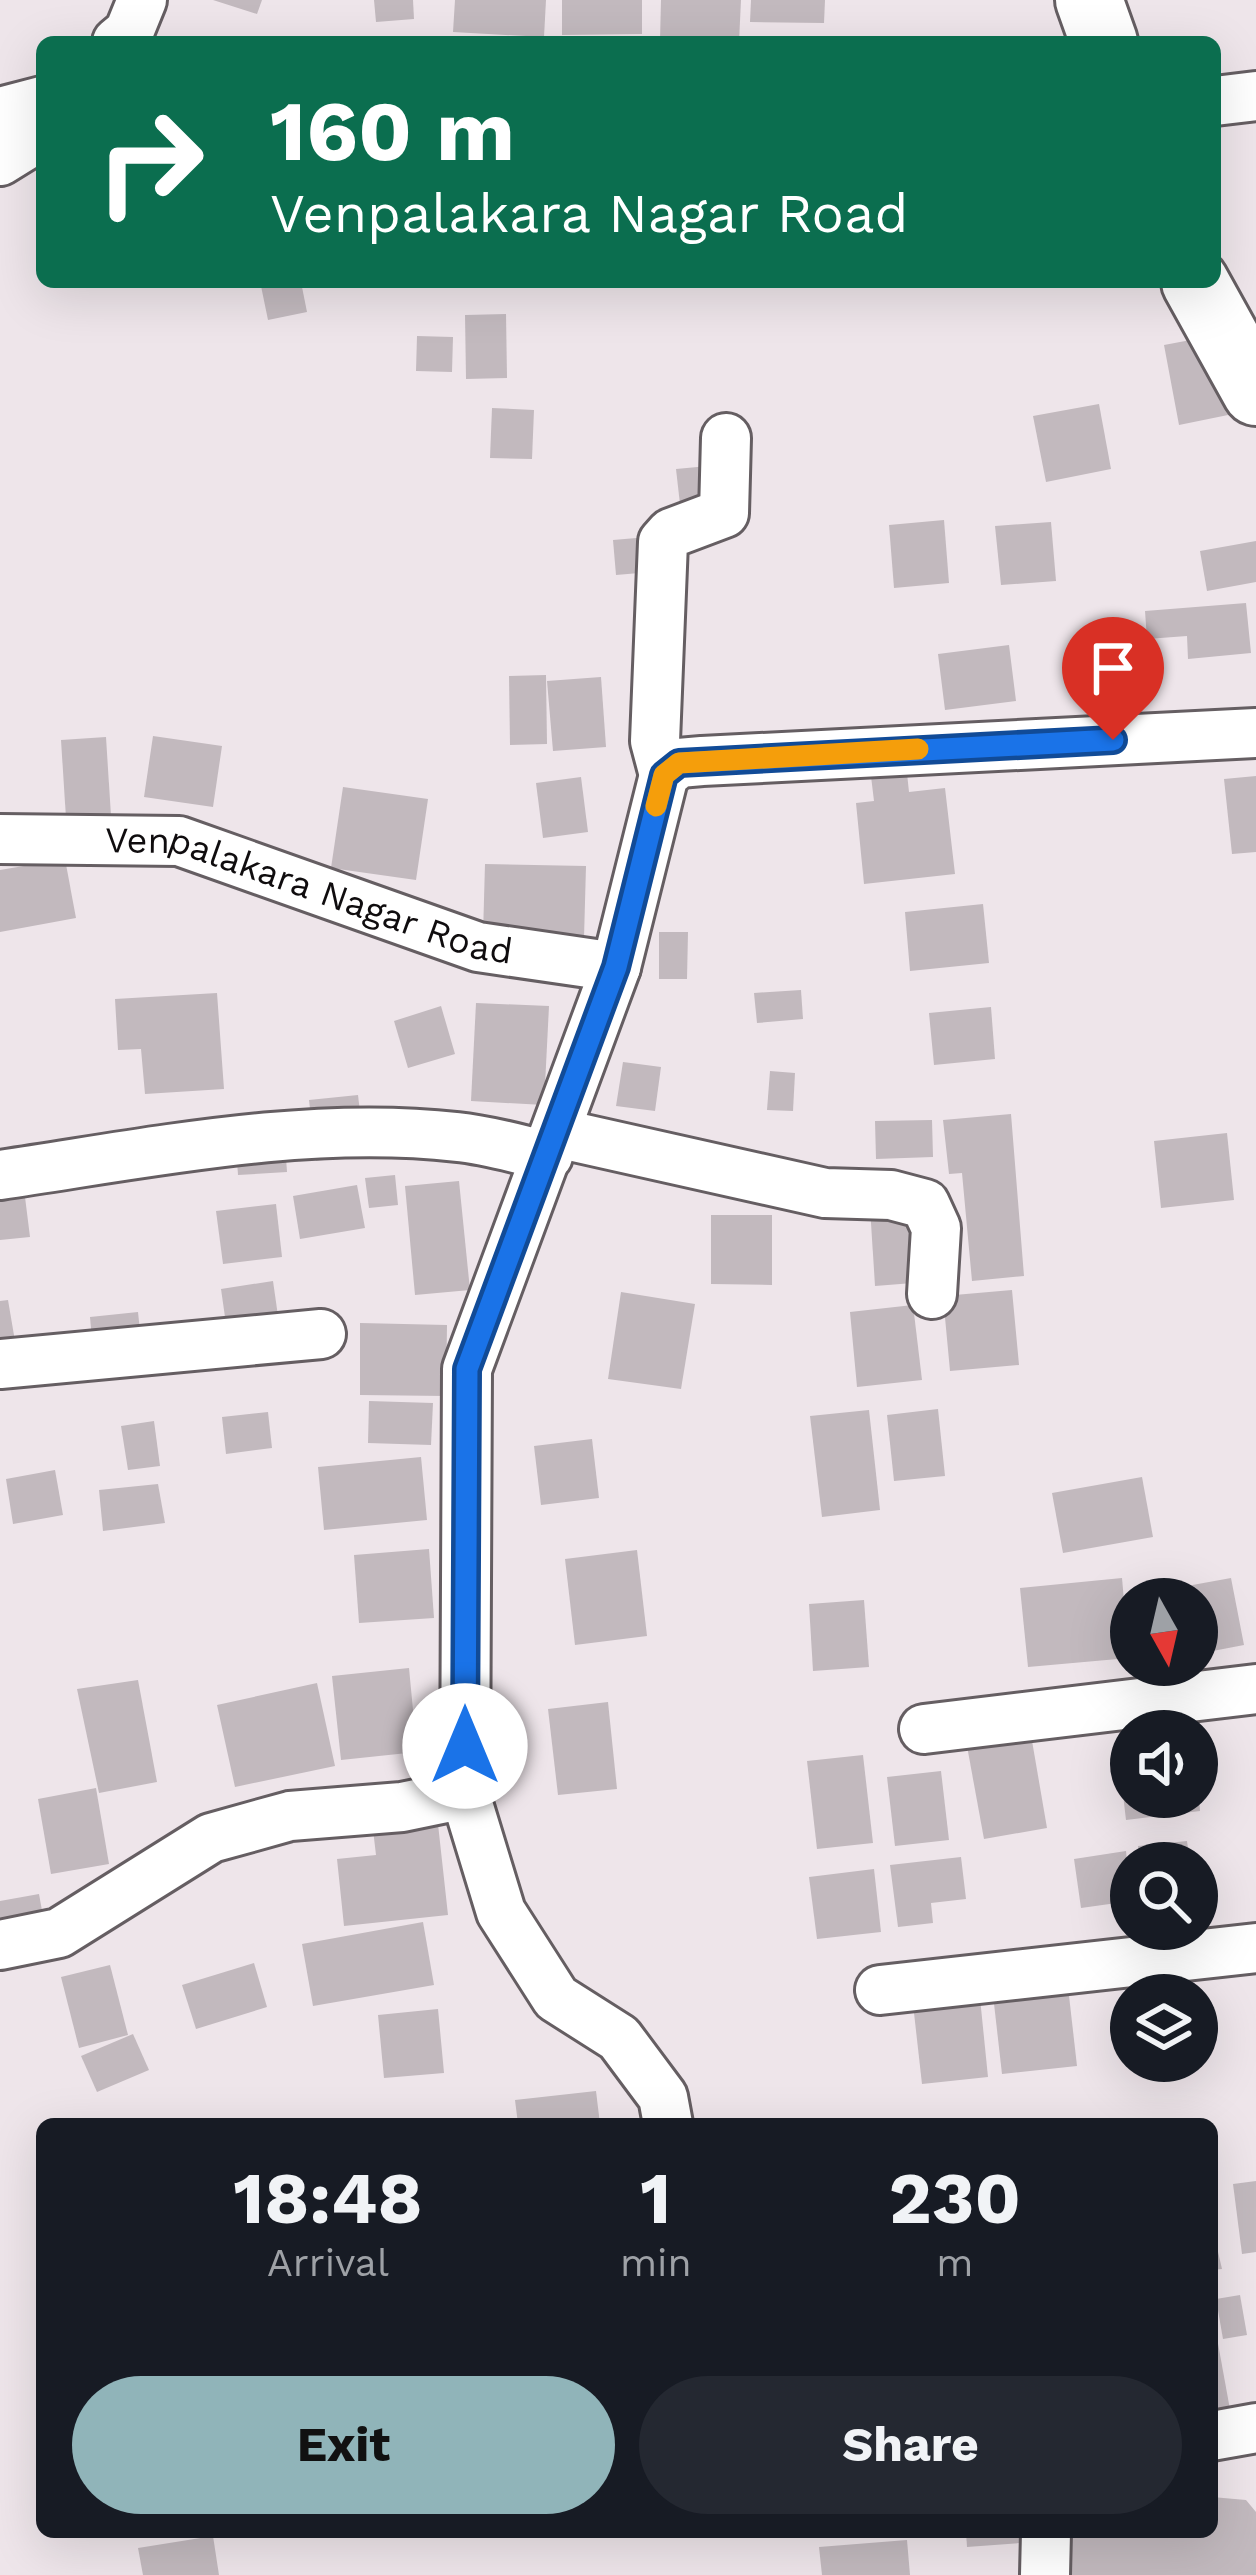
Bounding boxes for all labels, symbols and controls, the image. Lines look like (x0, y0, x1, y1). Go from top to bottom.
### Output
text: 160 m (270, 82, 515, 180)
icon: right (72, 84, 228, 240)
text: Venpalakara Nagar Road (270, 182, 908, 245)
pin (1062, 617, 1164, 740)
icon: arrive (1080, 635, 1146, 701)
street label: Venpalakara Nagar Road (105, 818, 515, 973)
north arrow (1110, 1578, 1218, 1686)
map controls (1110, 1578, 1218, 2082)
position arrow (402, 1683, 528, 1809)
button: sound (1110, 1710, 1218, 1818)
button: search (1110, 1842, 1218, 1950)
button: layers (1110, 1974, 1218, 2082)
text: 18:48 (233, 2156, 423, 2240)
text: 1 (640, 2156, 671, 2240)
text: 230 (889, 2156, 1021, 2240)
text: Arrival (267, 2240, 389, 2285)
text: min (620, 2240, 692, 2285)
text: m (936, 2240, 973, 2285)
button: Exit (72, 2376, 615, 2514)
button: Share (639, 2376, 1182, 2514)

